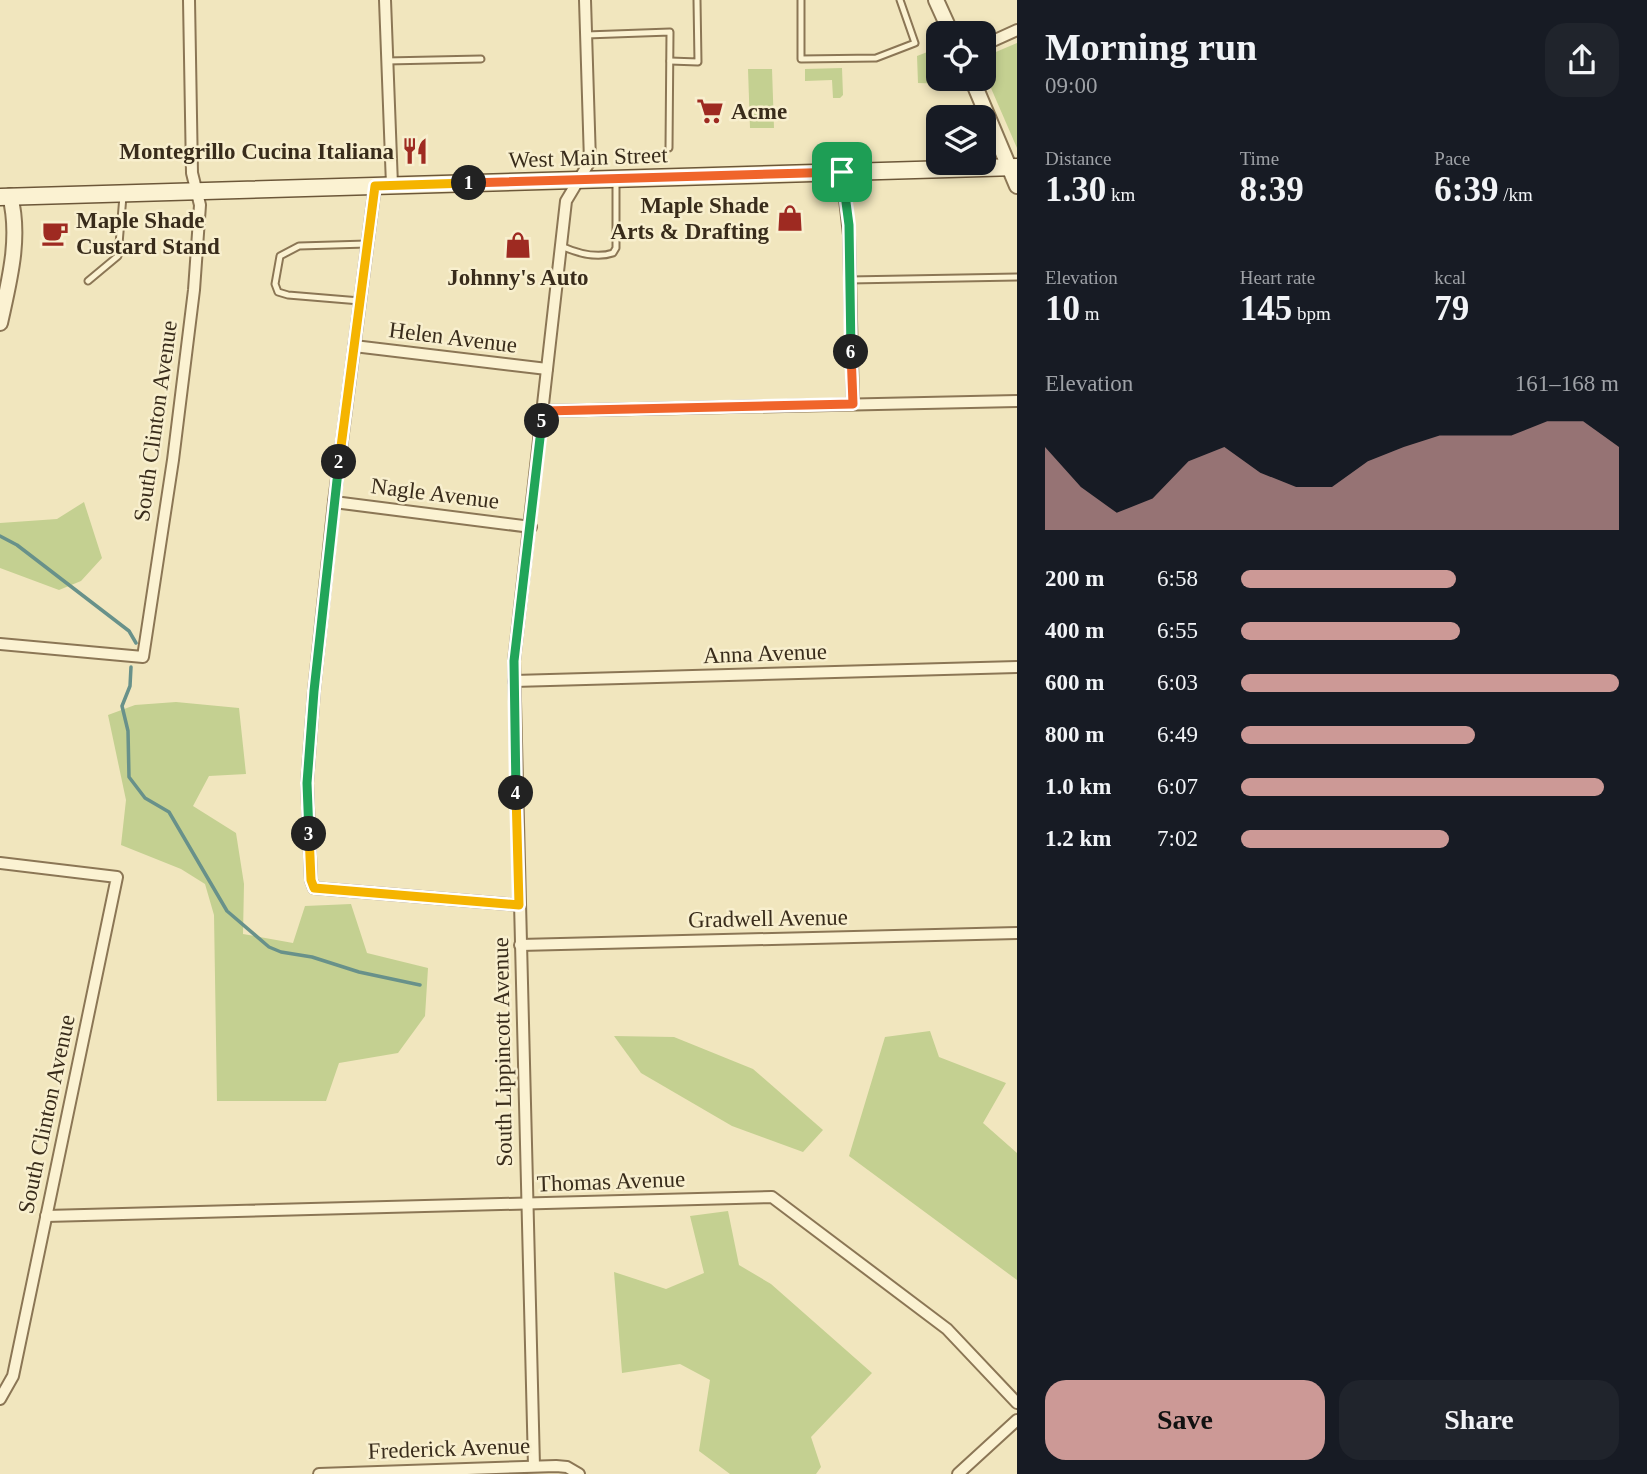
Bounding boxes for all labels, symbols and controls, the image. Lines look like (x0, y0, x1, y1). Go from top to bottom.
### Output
map controls (926, 21, 996, 175)
button: locate (926, 21, 996, 91)
button: share (1545, 23, 1619, 97)
text: Morning run (1045, 26, 1257, 68)
text: 09:00 (1045, 73, 1097, 98)
supermarket icon: Acme (695, 96, 725, 126)
place label: Acme (731, 99, 787, 124)
button: layers (926, 105, 996, 175)
restaurant icon: Montegrillo Cucina Italiana (400, 136, 430, 166)
place label: Montegrillo Cucina Italiana (119, 139, 394, 164)
street label: West Main Street (508, 142, 669, 173)
pin (812, 142, 872, 202)
text: Distance (1045, 148, 1111, 169)
text: Time (1240, 148, 1279, 169)
text: Pace (1434, 148, 1470, 169)
icon: arrive (823, 153, 861, 191)
pin: 1 (452, 166, 486, 200)
text: 1.30 (1045, 170, 1106, 209)
text: 8:39 (1240, 170, 1304, 209)
text: 6:39 (1434, 170, 1498, 209)
text: 1 (464, 172, 473, 193)
text: km (1106, 184, 1135, 205)
text: /km (1498, 184, 1533, 205)
place label: Maple Shade Arts & Drafting (611, 193, 769, 244)
shop icon: Maple Shade Arts & Drafting (775, 203, 805, 233)
place label: Maple Shade Custard Stand (76, 208, 220, 259)
cafe icon: Maple Shade Custard Stand (40, 218, 70, 248)
shop icon: Johnny's Auto (503, 230, 533, 260)
place label: Johnny's Auto (447, 265, 589, 290)
text: Elevation (1045, 267, 1118, 288)
text: Heart rate (1240, 267, 1315, 288)
text: kcal (1434, 267, 1466, 288)
text: 10 (1045, 289, 1080, 328)
text: 145 (1240, 289, 1292, 328)
text: 79 (1434, 289, 1469, 328)
text: m (1080, 303, 1100, 324)
text: bpm (1292, 303, 1331, 324)
street label: Helen Avenue (387, 317, 519, 358)
street label: South Clinton Avenue (129, 319, 182, 523)
pin: 6 (834, 334, 868, 370)
text: 6 (846, 341, 855, 362)
text: Elevation (1045, 371, 1133, 396)
text: 161–168 m (1515, 371, 1619, 396)
pin: 5 (524, 404, 560, 438)
text: 5 (537, 410, 546, 431)
pin: 2 (322, 444, 356, 480)
text: 2 (334, 451, 343, 472)
street label: Nagle Avenue (369, 473, 501, 514)
text: 200 m (1045, 566, 1104, 591)
text: 6:58 (1157, 566, 1198, 591)
text: 400 m (1045, 618, 1104, 643)
text: 6:55 (1157, 618, 1198, 643)
street label: Anna Avenue (703, 639, 827, 668)
text: 600 m (1045, 670, 1104, 695)
text: 6:03 (1157, 670, 1198, 695)
text: 800 m (1045, 722, 1104, 747)
text: 6:49 (1157, 722, 1198, 747)
text: 1.0 km (1045, 774, 1111, 799)
text: 6:07 (1157, 774, 1198, 799)
pin: 4 (498, 776, 534, 810)
text: 4 (511, 782, 520, 803)
pin: 3 (292, 816, 326, 852)
text: 3 (304, 823, 313, 844)
text: 1.2 km (1045, 826, 1111, 851)
text: 7:02 (1157, 826, 1198, 851)
street label: Gradwell Avenue (688, 905, 848, 932)
street label: South Lippincott Avenue (488, 937, 517, 1167)
street label: South Clinton Avenue (13, 1012, 80, 1216)
street label: Thomas Avenue (536, 1166, 686, 1197)
button: Save (1045, 1380, 1325, 1460)
button: Share (1339, 1380, 1619, 1460)
street label: Frederick Avenue (367, 1433, 531, 1464)

